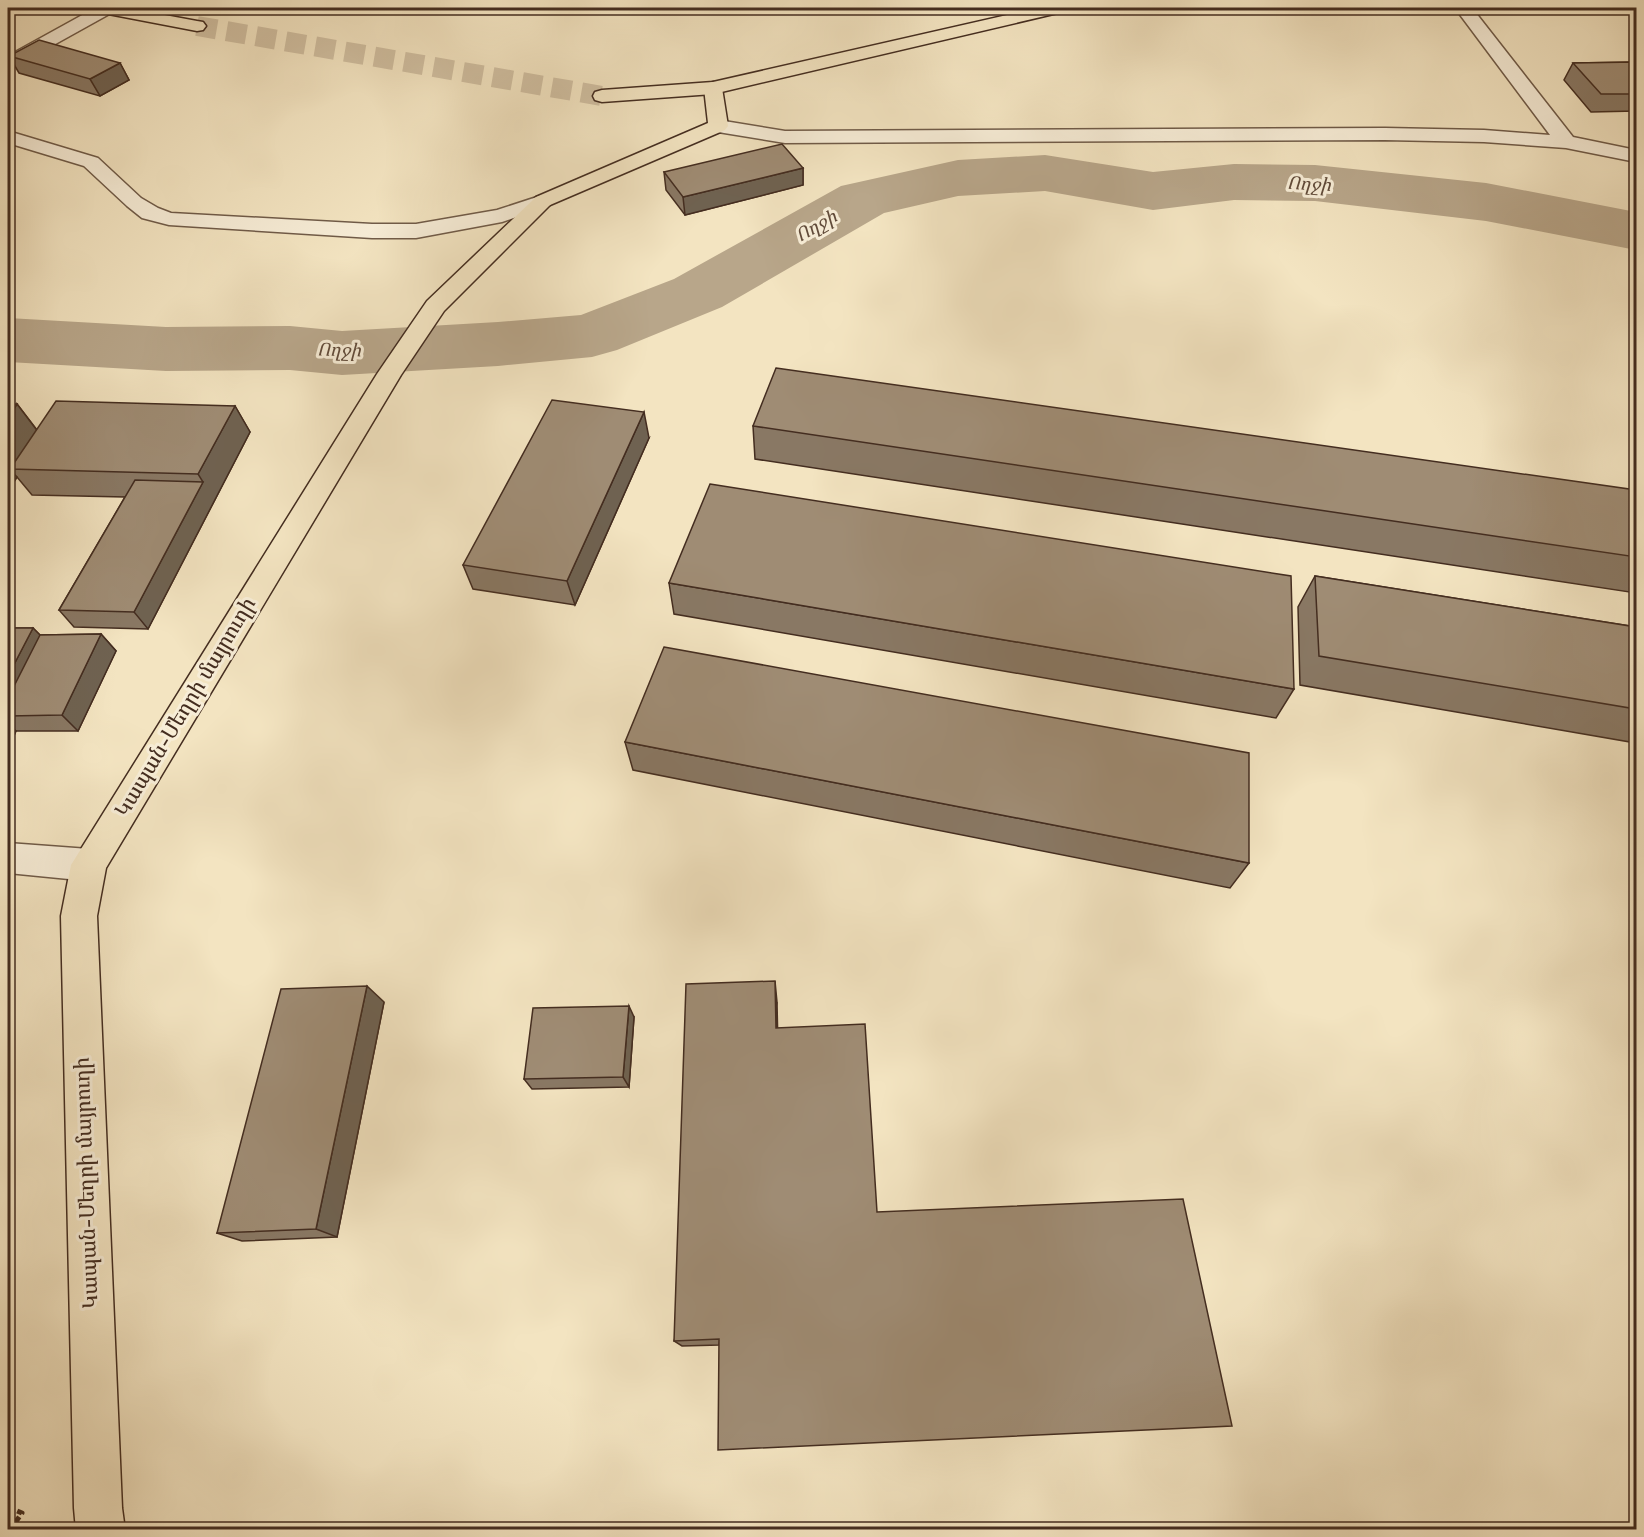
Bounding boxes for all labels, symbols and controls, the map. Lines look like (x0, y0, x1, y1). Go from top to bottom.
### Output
water label: Ողջի (1287, 172, 1332, 196)
water label: Ողջի (792, 205, 841, 246)
water label: Ողջի (317, 339, 362, 361)
street label: Կապան-Մեղրի մայրուղի (109, 592, 261, 822)
street label: Կապան-Մեղրի մայրուղի (69, 1057, 103, 1309)

